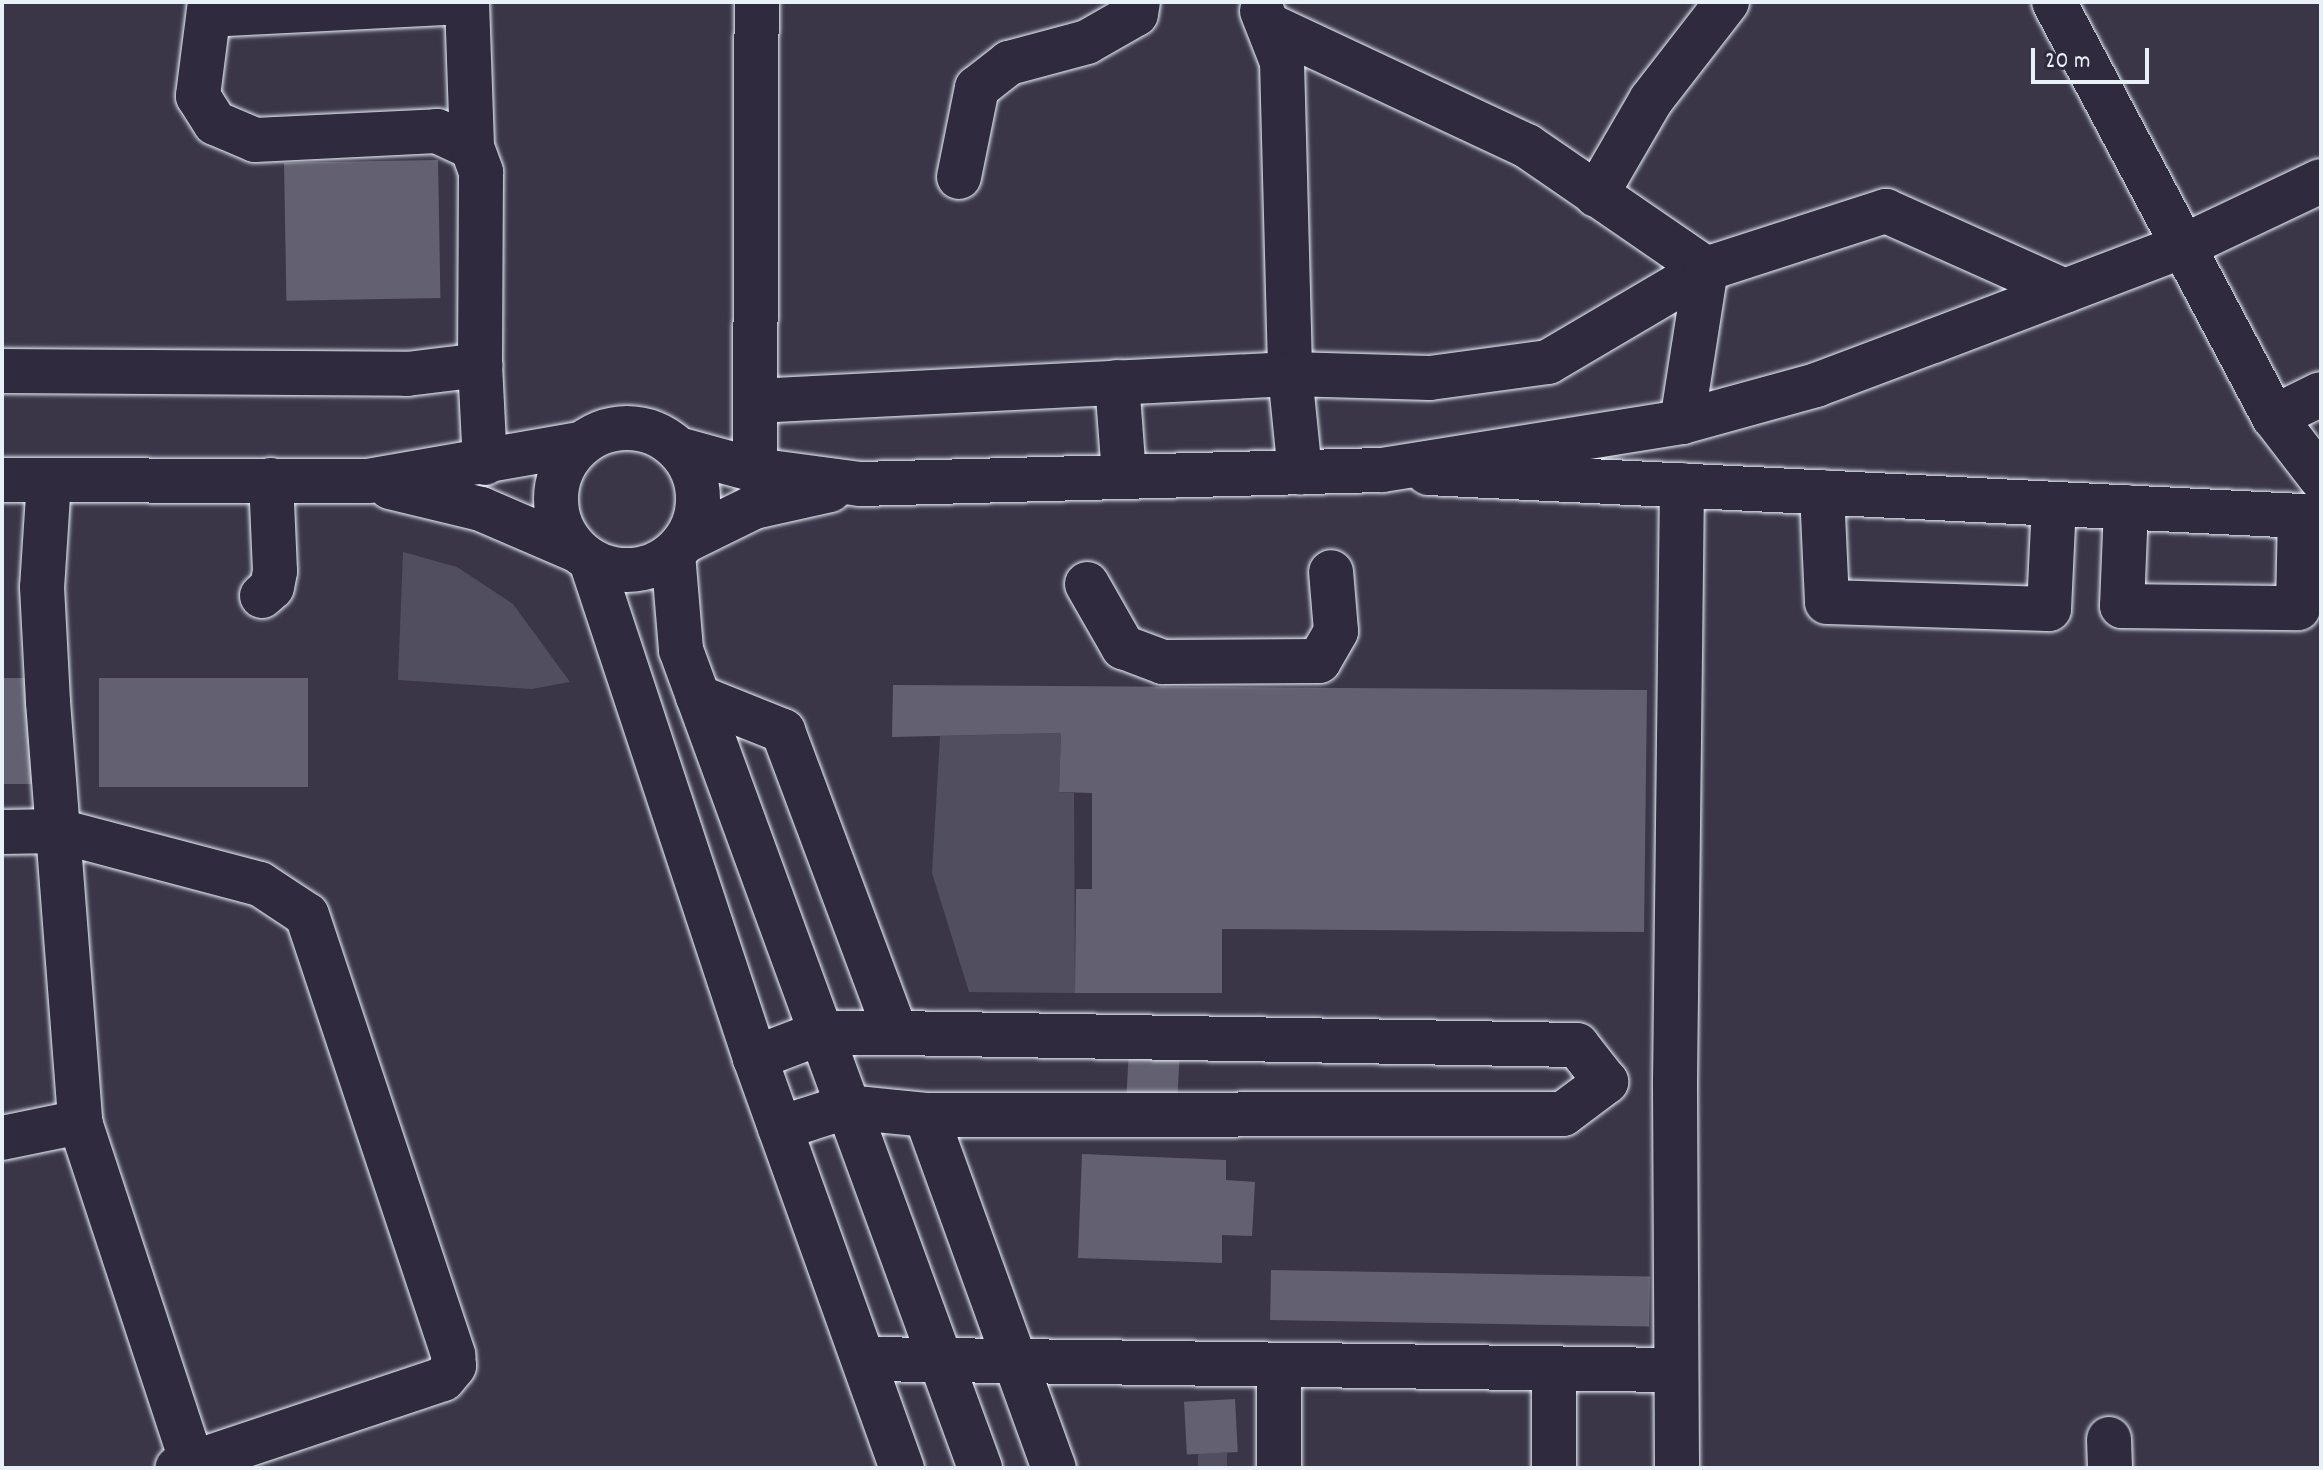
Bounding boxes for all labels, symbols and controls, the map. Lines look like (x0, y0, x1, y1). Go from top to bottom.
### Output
scale bar (2035, 32, 2153, 82)
text: 20 m (2045, 45, 2091, 79)

